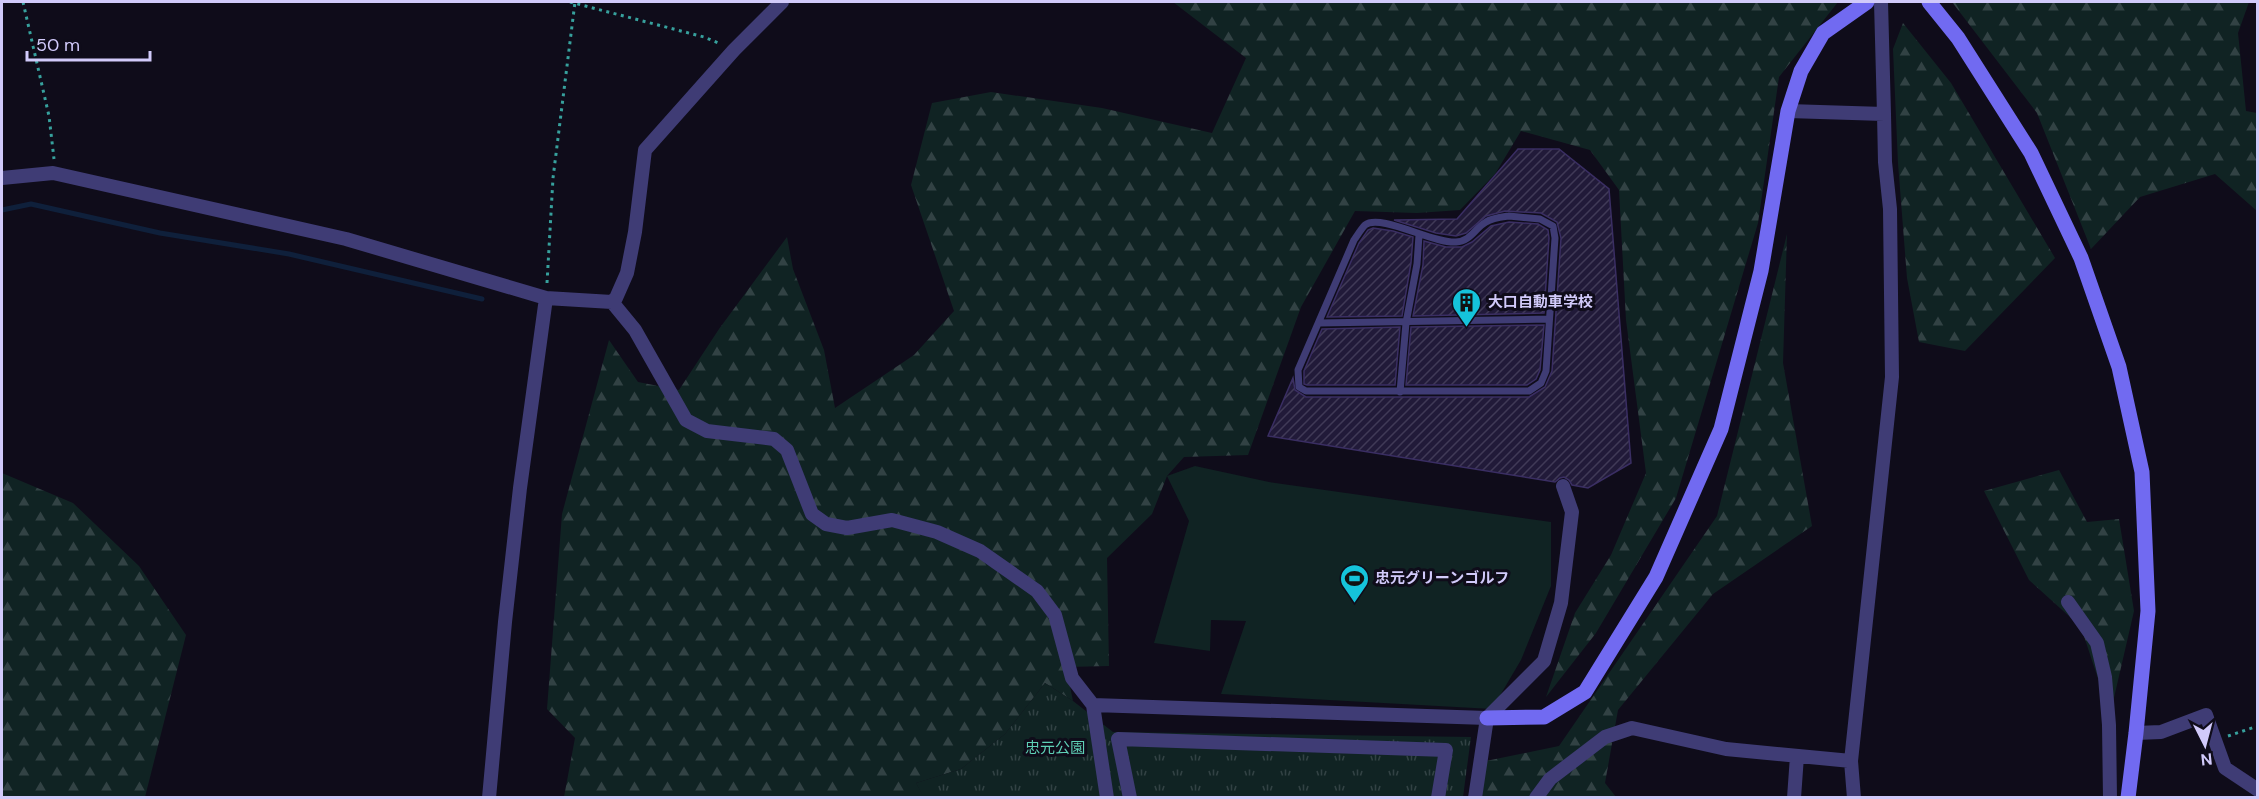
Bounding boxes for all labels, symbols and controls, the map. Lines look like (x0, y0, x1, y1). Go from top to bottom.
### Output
scale bar (27, 24, 150, 62)
text: 50 m (36, 33, 80, 57)
building icon: 大口自動車学校 (1451, 286, 1483, 328)
place label: 大口自動車学校 (1488, 292, 1593, 312)
sports icon: 忠元グリーンゴルフ (1338, 562, 1370, 604)
place label: 忠元グリーンゴルフ (1375, 568, 1509, 588)
north arrow (2175, 715, 2235, 775)
park label: 忠元公園 (1025, 738, 1085, 758)
text: N (2200, 748, 2213, 770)

